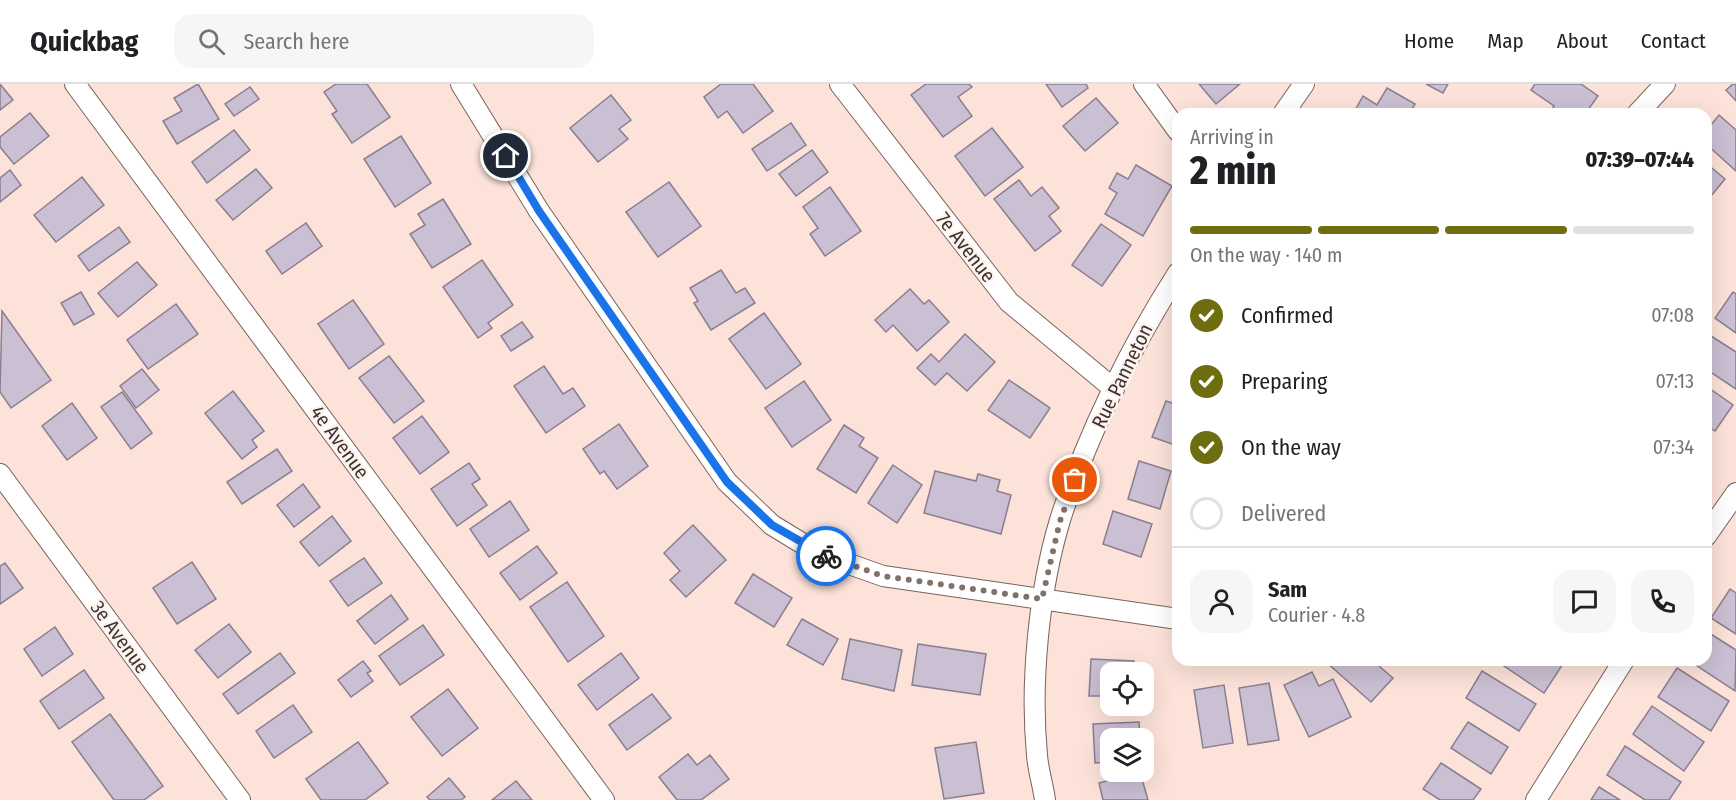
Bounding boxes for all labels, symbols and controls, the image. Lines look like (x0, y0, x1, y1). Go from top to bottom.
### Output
search box (174, 14, 594, 68)
text: Quickbag (30, 25, 138, 58)
icon: search (195, 25, 228, 58)
text: Search here (243, 28, 349, 55)
text: Home (1404, 28, 1454, 54)
text: Map (1487, 28, 1524, 54)
text: About (1557, 28, 1608, 54)
text: Contact (1641, 28, 1706, 54)
text: Arriving in (1190, 125, 1274, 149)
pin (480, 130, 531, 181)
icon: home (489, 139, 522, 172)
text: 07:39–07:44 (1585, 146, 1694, 173)
text: 2 min (1190, 148, 1276, 194)
street label: 7e Avenue (931, 207, 1001, 287)
text: On the way · 140 m (1190, 243, 1342, 267)
icon: check (1190, 299, 1223, 332)
text: Confirmed (1241, 302, 1334, 329)
text: 07:08 (1651, 303, 1694, 327)
street label: Rue Panneton (1086, 320, 1158, 432)
icon: check (1190, 365, 1223, 398)
text: Preparing (1241, 368, 1327, 395)
text: 07:13 (1656, 369, 1694, 393)
street label: 4e Avenue (305, 401, 375, 483)
icon: check (1190, 431, 1223, 464)
text: On the way (1241, 434, 1341, 461)
text: 07:34 (1653, 435, 1694, 459)
pin (1049, 454, 1100, 505)
icon: bag (1058, 463, 1091, 496)
text: Delivered (1241, 500, 1326, 527)
courier (796, 526, 856, 586)
icon: bike (810, 540, 843, 573)
button: person (1190, 570, 1253, 633)
button: chat (1553, 570, 1616, 633)
button: phone (1631, 570, 1694, 633)
text: Sam (1268, 576, 1307, 603)
street label: 3e Avenue (86, 596, 154, 678)
text: Courier · 4.8 (1268, 603, 1365, 627)
map controls (1100, 662, 1154, 782)
button: locate (1100, 662, 1154, 716)
button: layers (1100, 728, 1154, 782)

